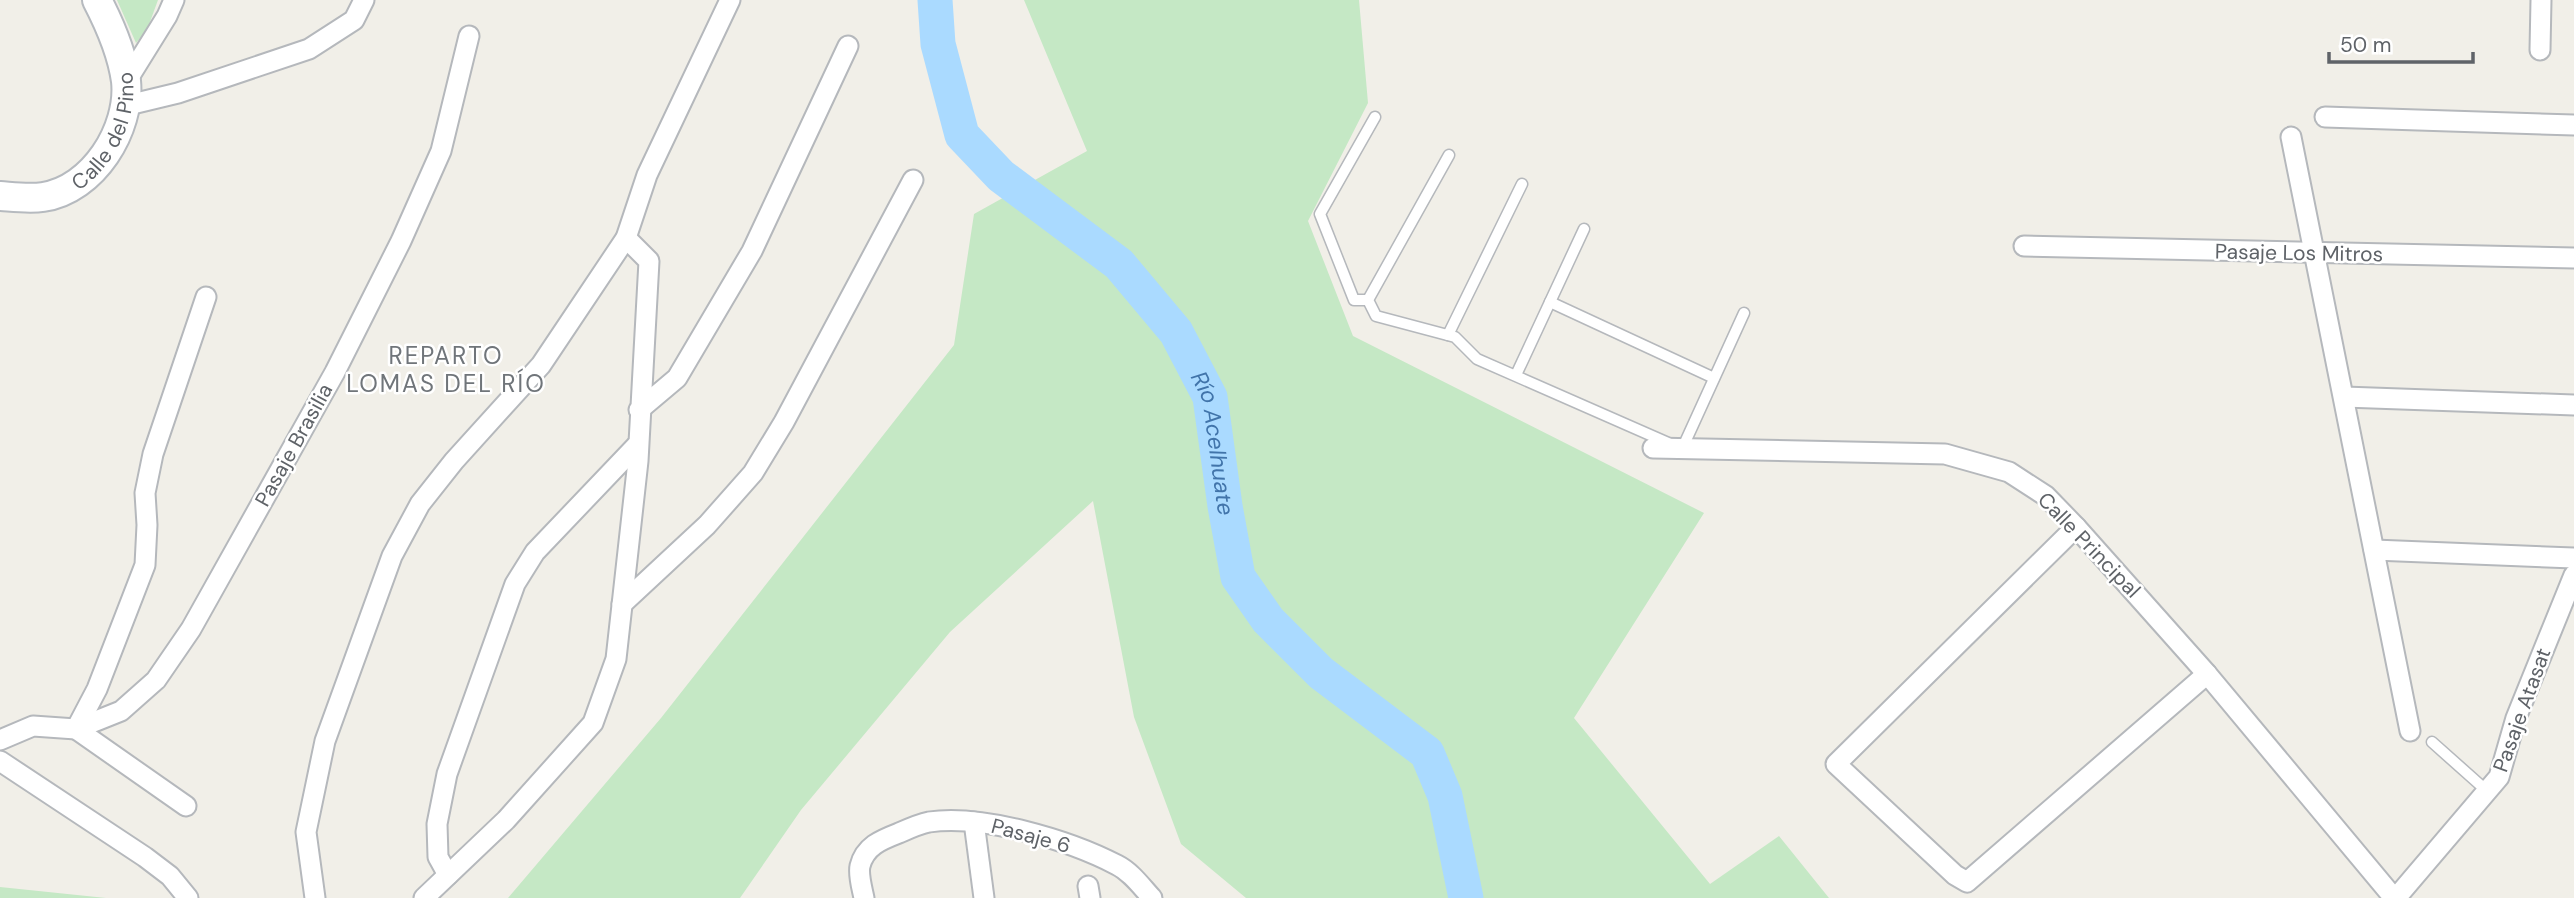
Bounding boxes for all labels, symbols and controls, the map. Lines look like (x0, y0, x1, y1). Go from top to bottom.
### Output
scale bar (2329, 21, 2472, 65)
text: 50 m (2340, 31, 2391, 59)
street label: Calle del Pino (66, 70, 140, 196)
street label: Pasaje Los Mitros (2215, 238, 2383, 268)
district label: REPARTO LOMAS DEL RÍO (346, 340, 546, 399)
water label: Río Acelhuate (1184, 366, 1241, 518)
street label: Pasaje Brasilia (249, 379, 339, 511)
street label: Calle Principal (2031, 486, 2147, 604)
street label: Pasaje Atasat (2487, 644, 2557, 776)
street label: Pasaje 6 (988, 812, 1074, 860)

